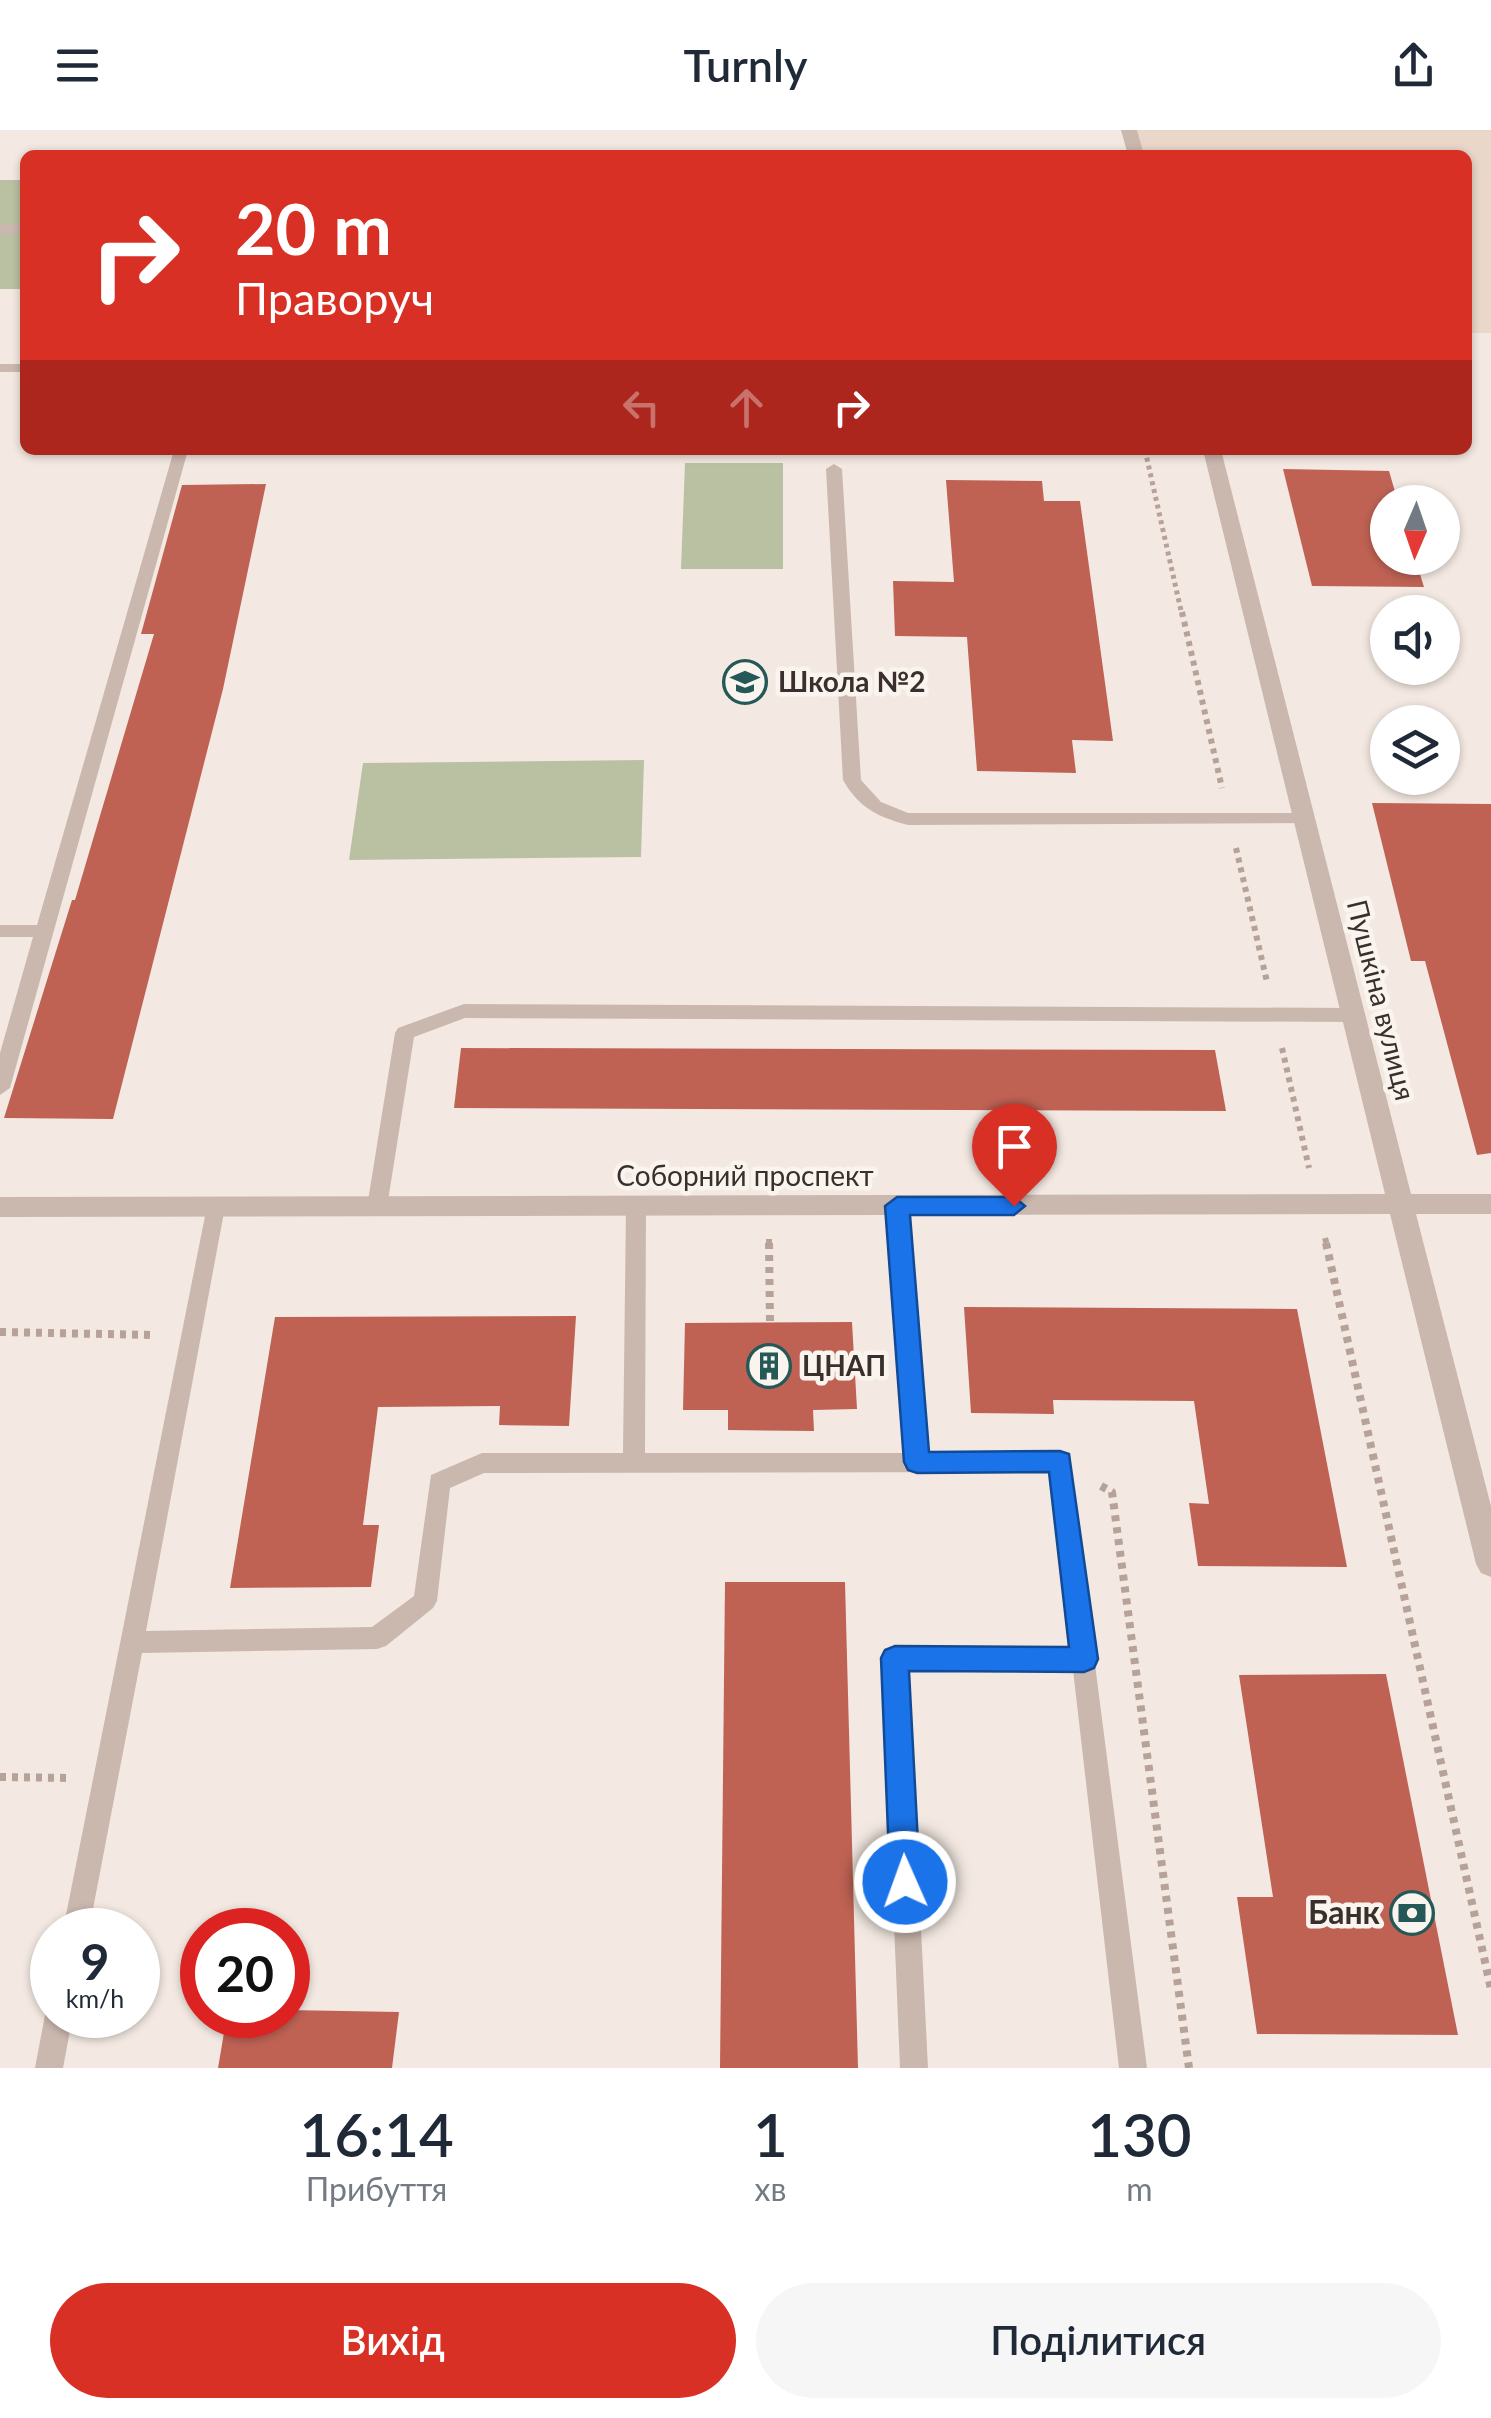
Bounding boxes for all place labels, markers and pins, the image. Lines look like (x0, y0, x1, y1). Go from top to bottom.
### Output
school or university icon: Школа №2 (722, 659, 768, 705)
place label: Школа №2 (778, 664, 926, 698)
pin (972, 1104, 1057, 1207)
building icon: ЦНАП (746, 1343, 792, 1389)
place label: ЦНАП (802, 1348, 886, 1382)
bank icon: Банк (1389, 1890, 1435, 1936)
place label: Банк (1308, 1892, 1381, 1931)

